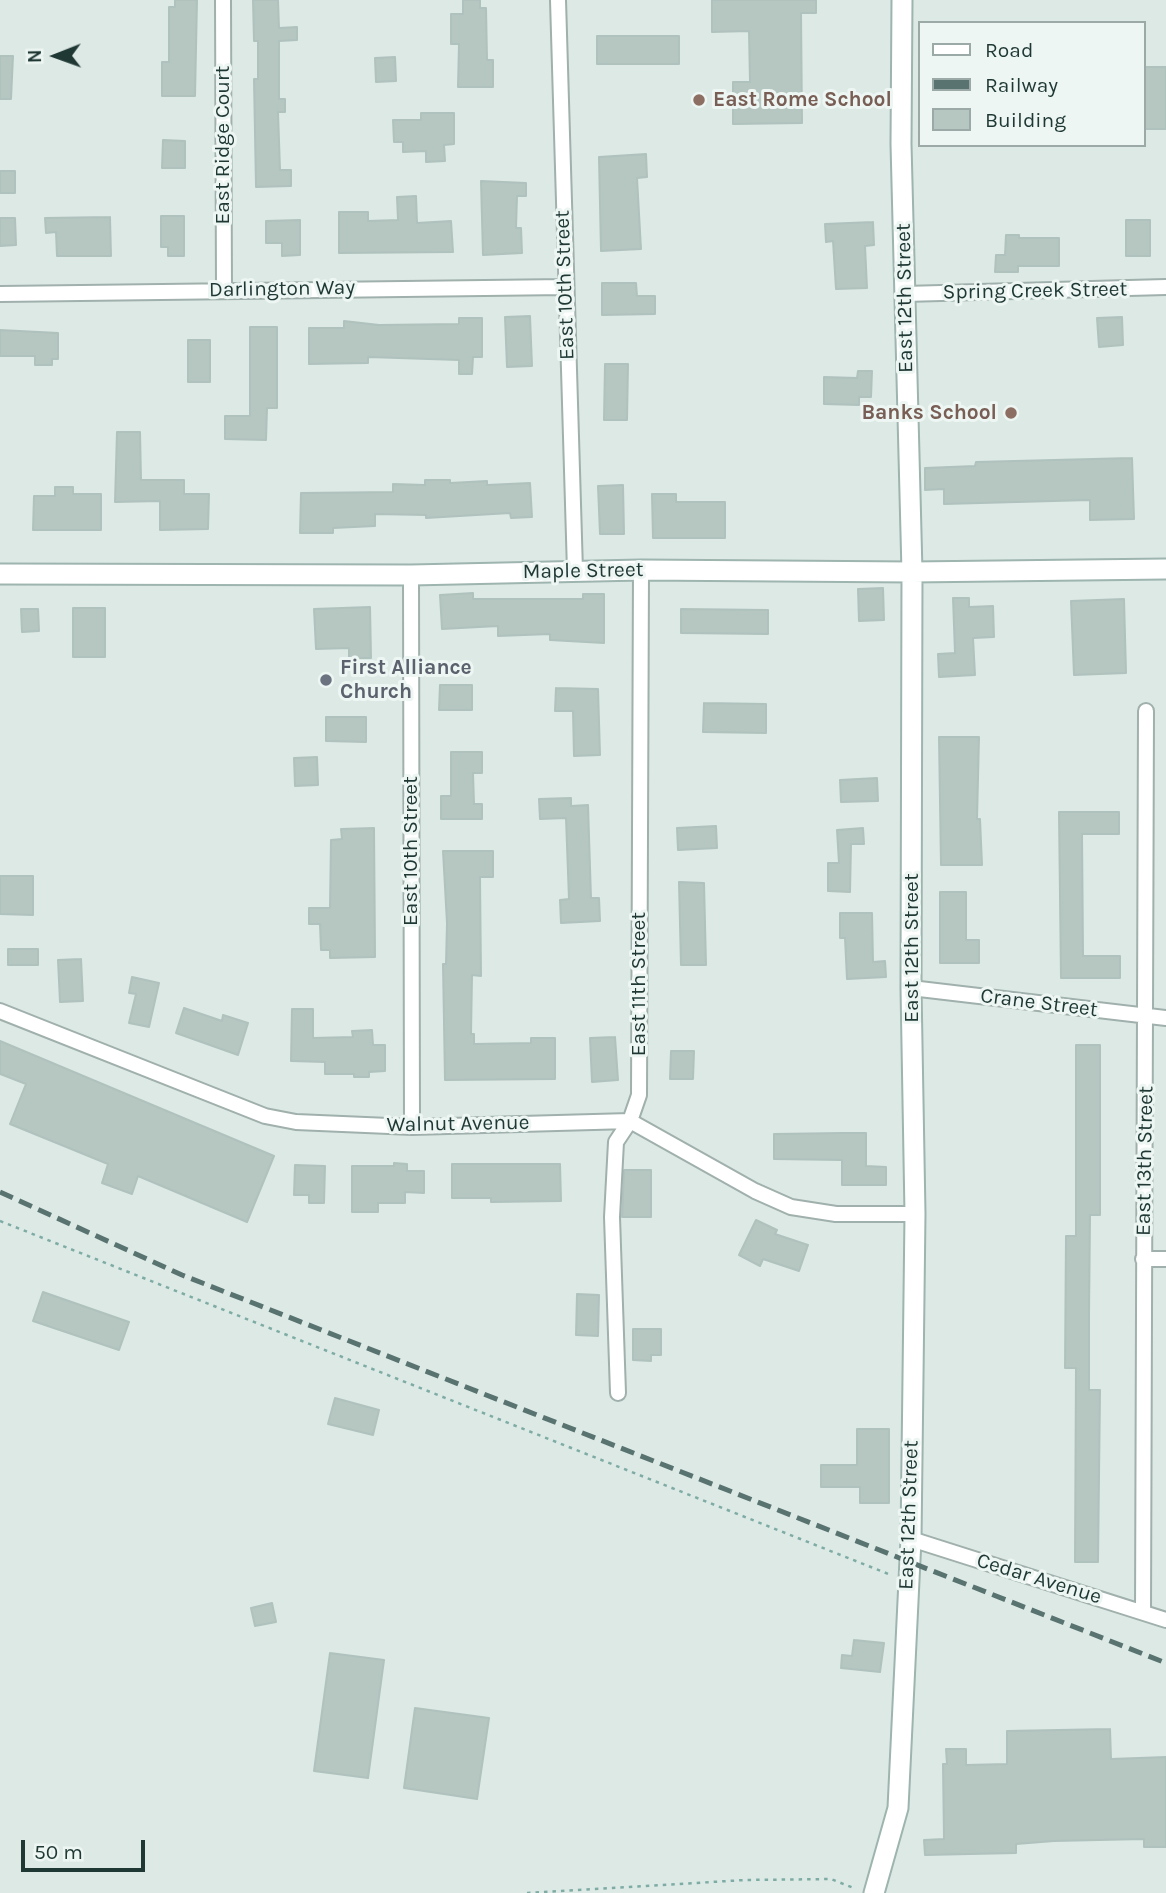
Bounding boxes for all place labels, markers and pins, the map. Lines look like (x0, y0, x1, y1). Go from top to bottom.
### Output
place label: East Rome School (713, 87, 892, 113)
marker: East Rome School (691, 92, 707, 108)
place label: Banks School (861, 400, 997, 426)
marker: Banks School (1003, 405, 1019, 421)
place label: First Alliance Church (340, 655, 472, 705)
marker: First Alliance Church (318, 672, 334, 688)

